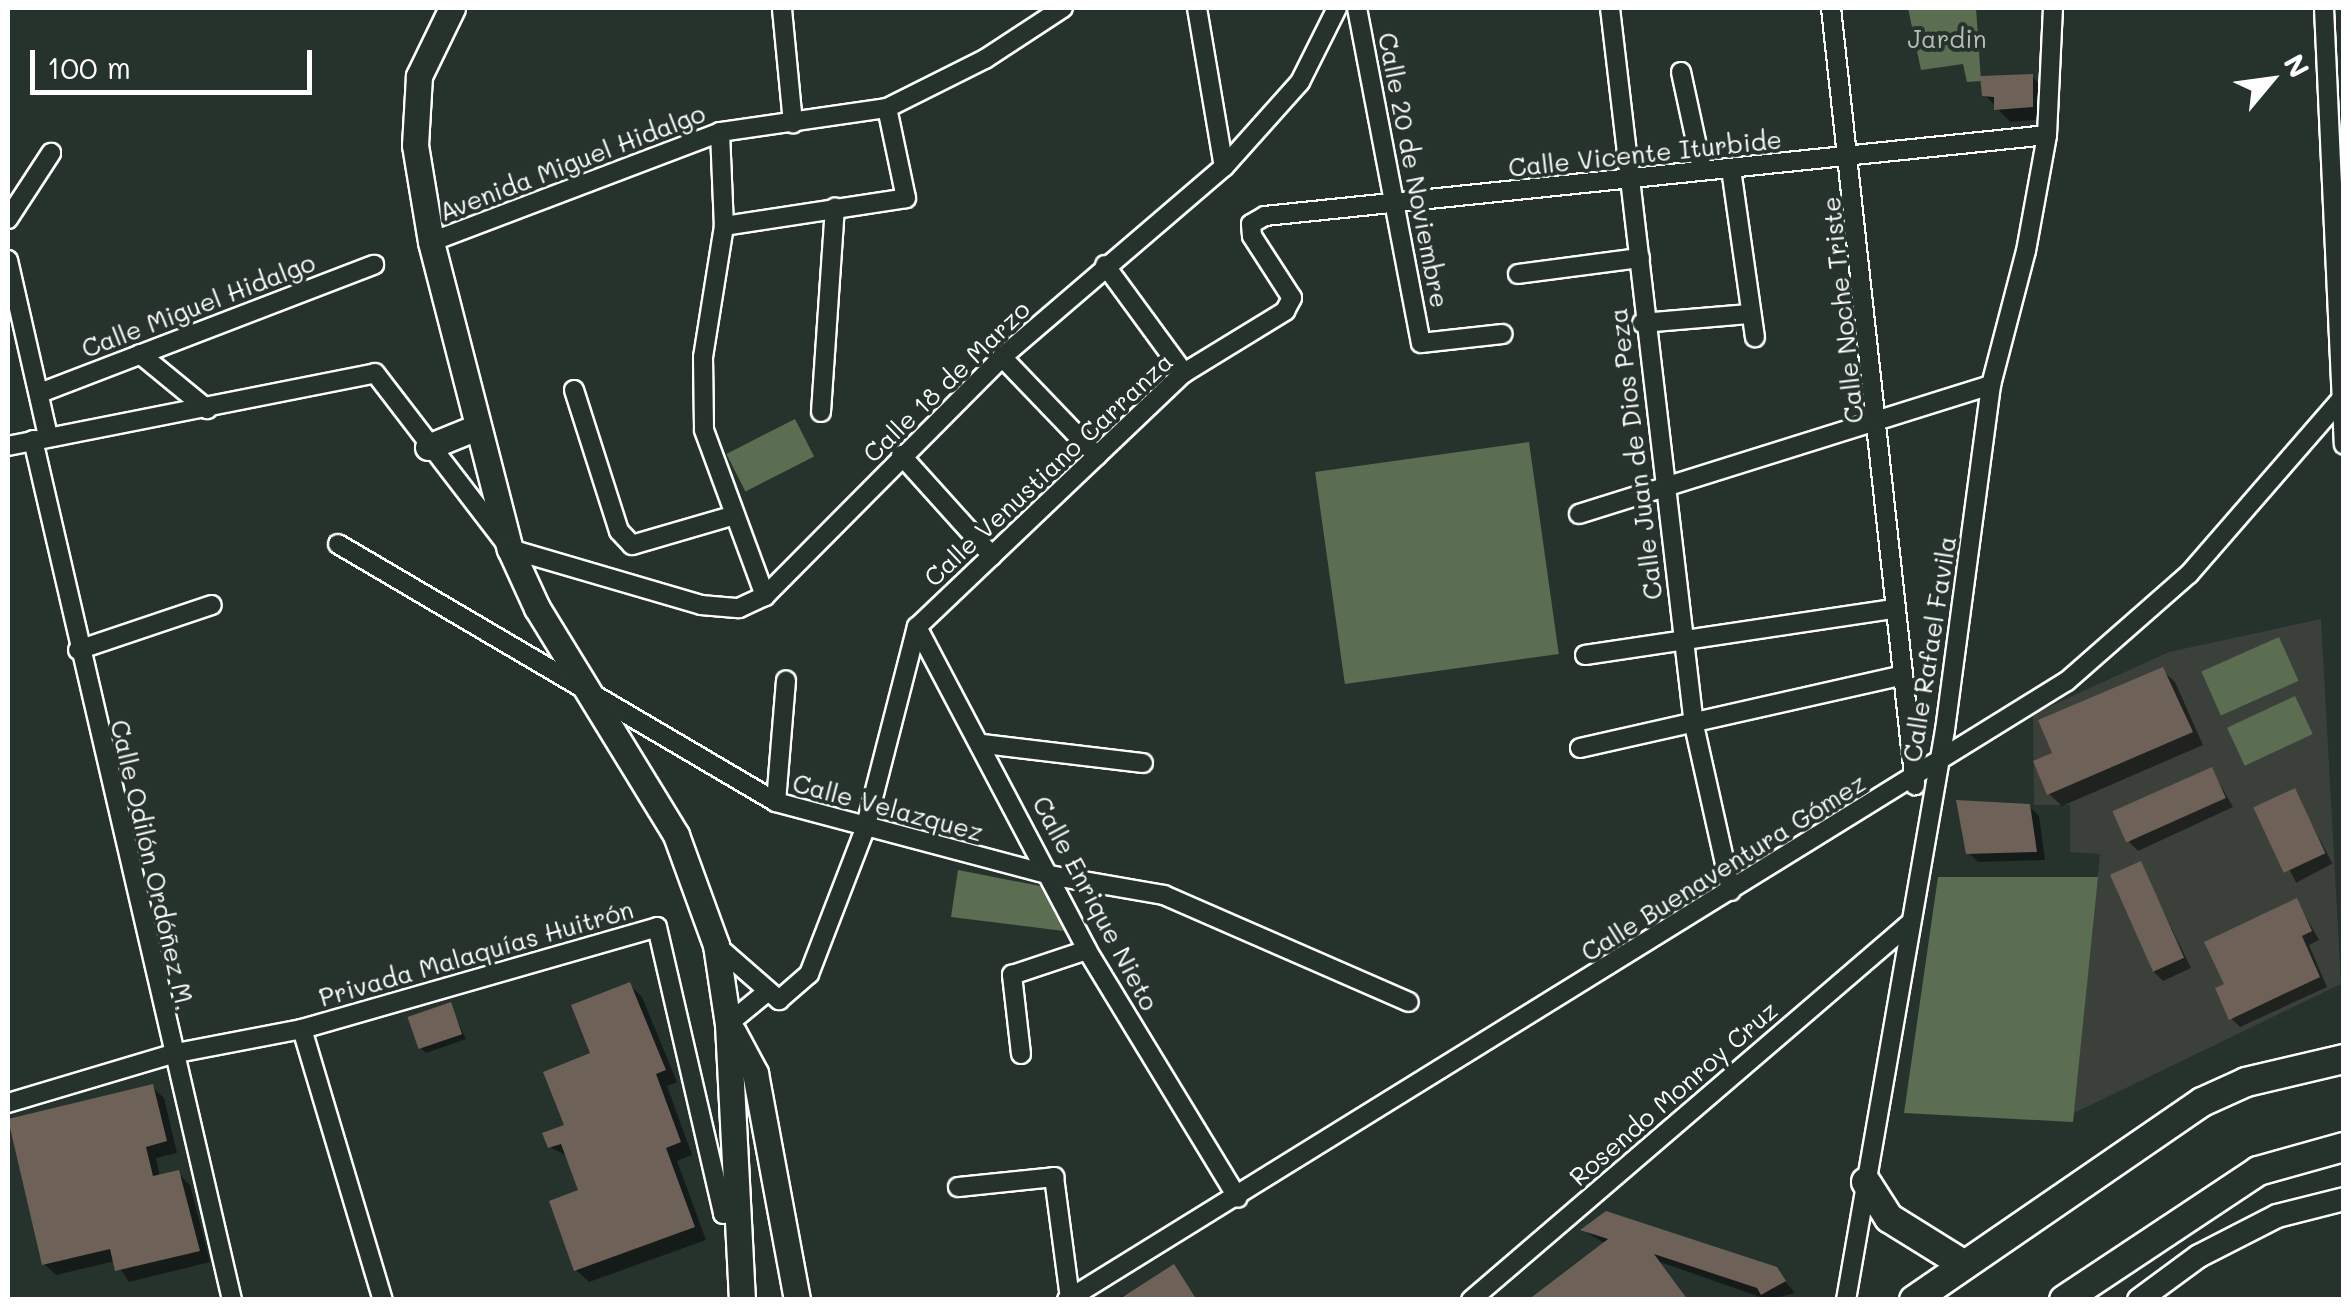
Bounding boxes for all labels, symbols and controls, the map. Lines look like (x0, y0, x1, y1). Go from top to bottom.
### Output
park label: Jardin (1907, 23, 1987, 53)
scale bar (35, 30, 318, 92)
street label: Calle 20 de Noviembre (1373, 30, 1455, 310)
north arrow (2221, 30, 2321, 130)
text: 100 m (47, 47, 131, 87)
text: N (2276, 47, 2318, 83)
street label: Avenida Miguel Hidalgo (435, 97, 709, 227)
street label: Calle Vicente Iturbide (1507, 124, 1783, 182)
street label: Calle Noche Triste (1815, 195, 1869, 425)
street label: Calle Miguel Hidalgo (77, 247, 319, 363)
street label: Calle 18 de Marzo (857, 294, 1035, 468)
street label: Calle Juan de Dios Peza (1602, 306, 1668, 602)
street label: Calle Venustiano Carranza (917, 346, 1179, 592)
street label: Calle Rafael Favila (1896, 534, 1962, 764)
street label: Calle Odilón Ordóñez M. (105, 717, 201, 1013)
street label: Calle Velazquez (790, 767, 986, 847)
street label: Calle Buenaventura Gómez (1575, 767, 1871, 967)
street label: Calle Enrique Nieto (1027, 791, 1165, 1015)
street label: Privada Malaquías Huitrón (315, 894, 637, 1012)
street label: Rosendo Monroy Cruz (1563, 994, 1783, 1192)

